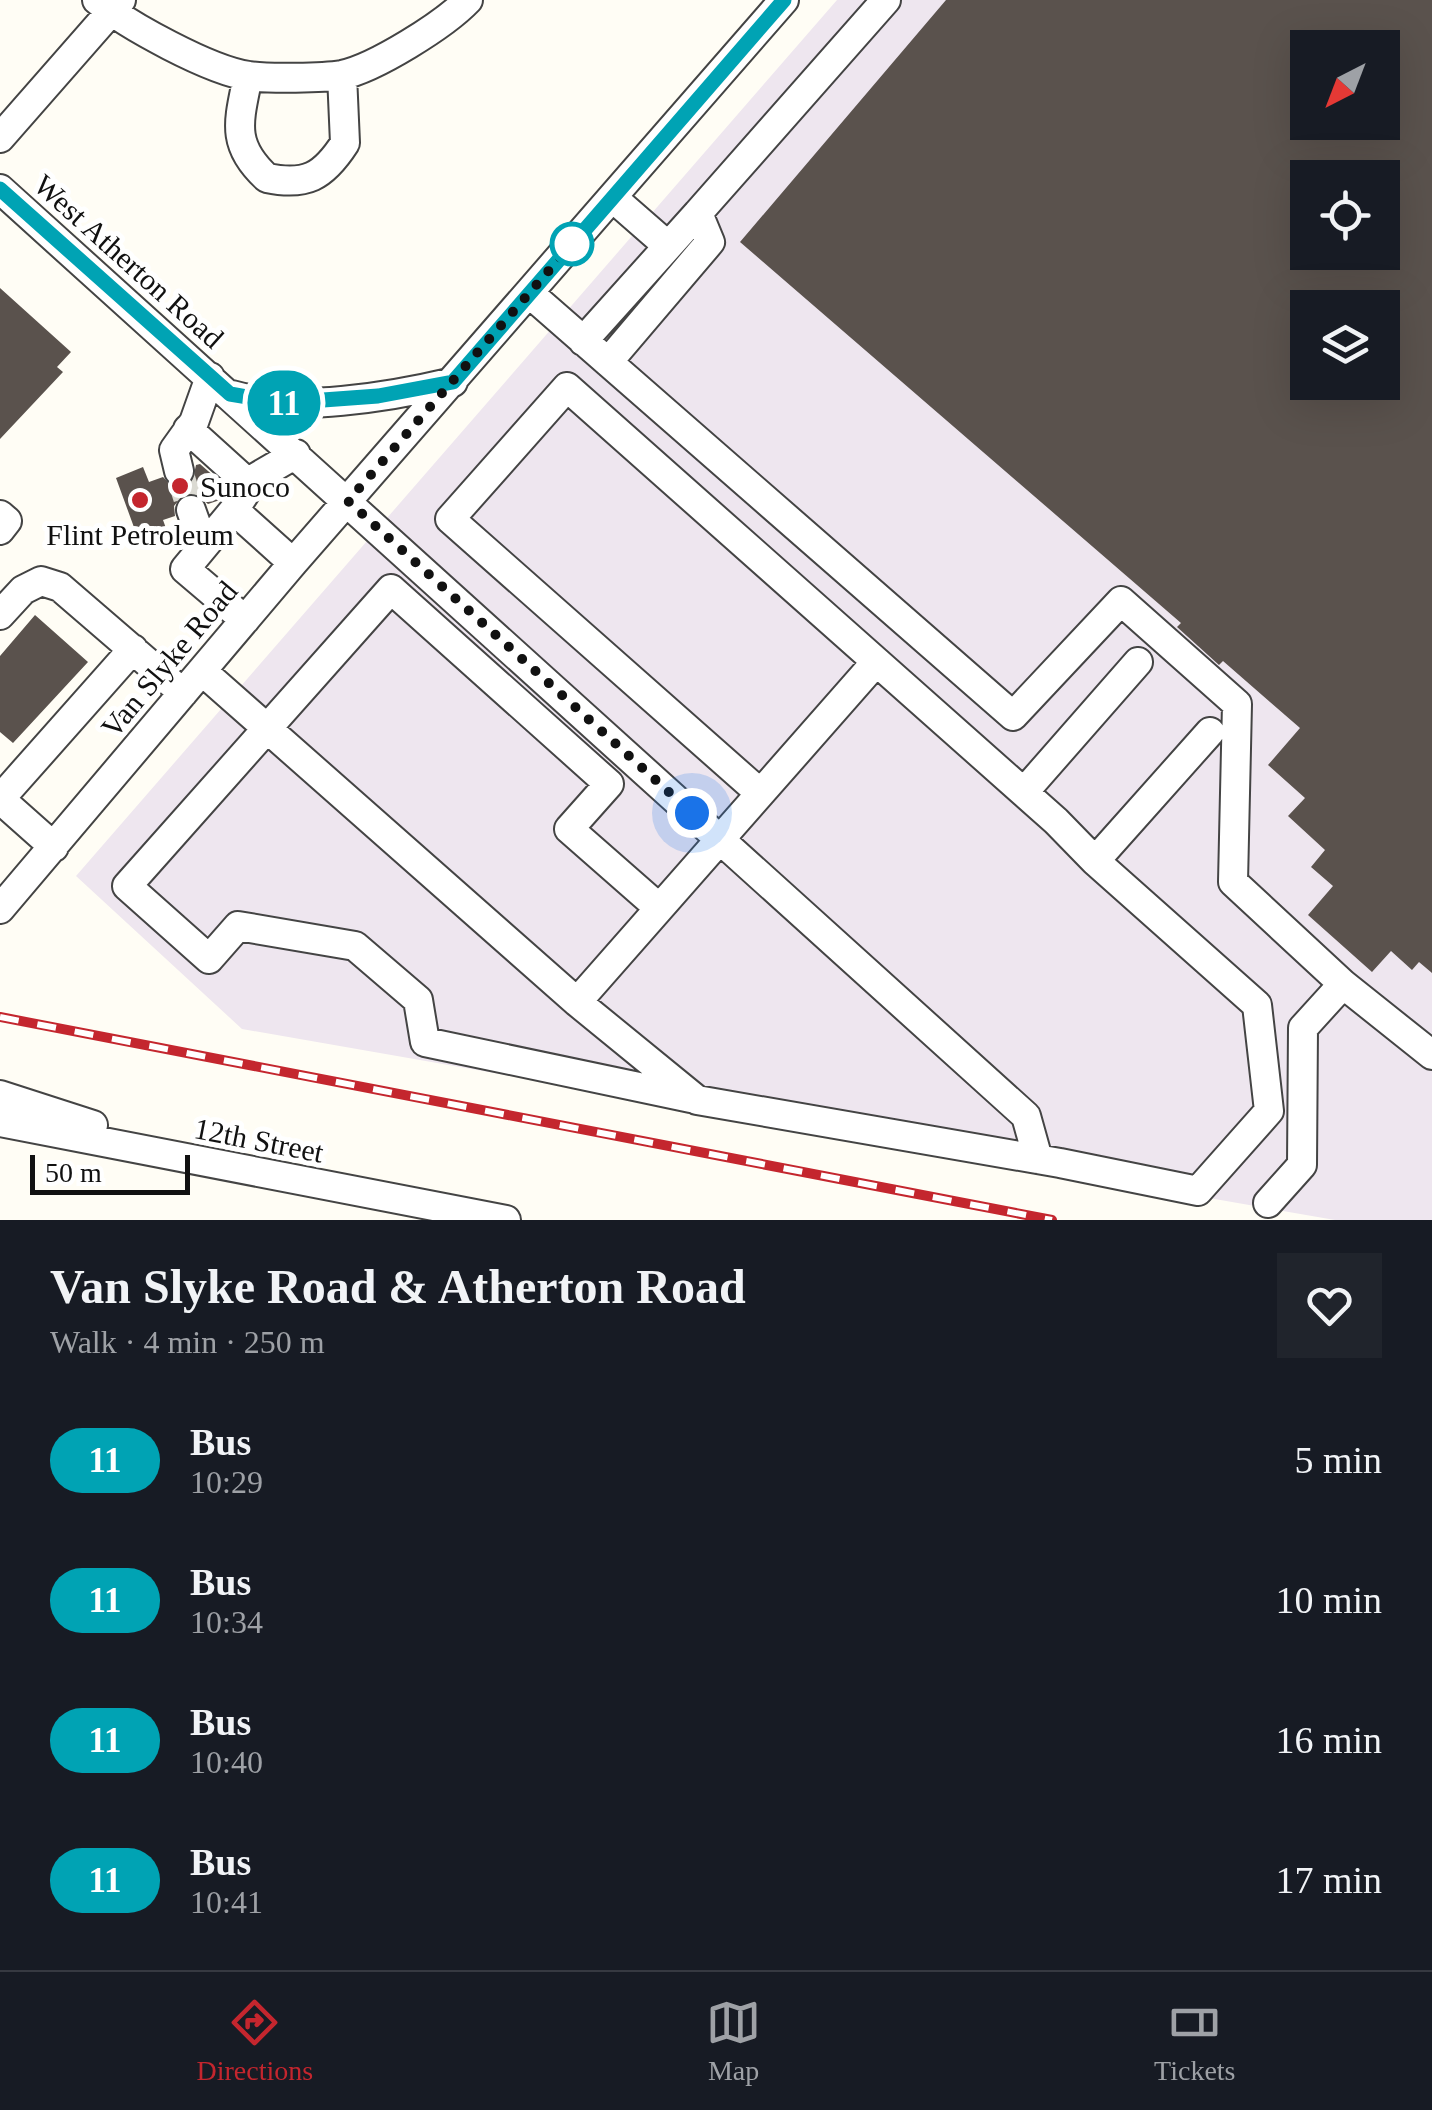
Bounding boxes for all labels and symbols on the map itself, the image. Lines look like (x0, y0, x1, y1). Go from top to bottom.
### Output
north arrow (1290, 30, 1400, 140)
street label: West Atherton Road (28, 168, 230, 354)
unlabelled marker (551, 223, 593, 265)
line badge: 11 (239, 370, 329, 436)
place label: Sunoco (200, 470, 290, 503)
marker: Sunoco (169, 475, 191, 497)
marker: Flint Petroleum (129, 489, 151, 511)
place label: Flint Petroleum (46, 518, 234, 551)
street label: Van Slyke Road (94, 574, 244, 744)
your location (667, 788, 717, 838)
street label: 12th Street (192, 1111, 327, 1169)
scale bar (30, 1150, 190, 1194)

